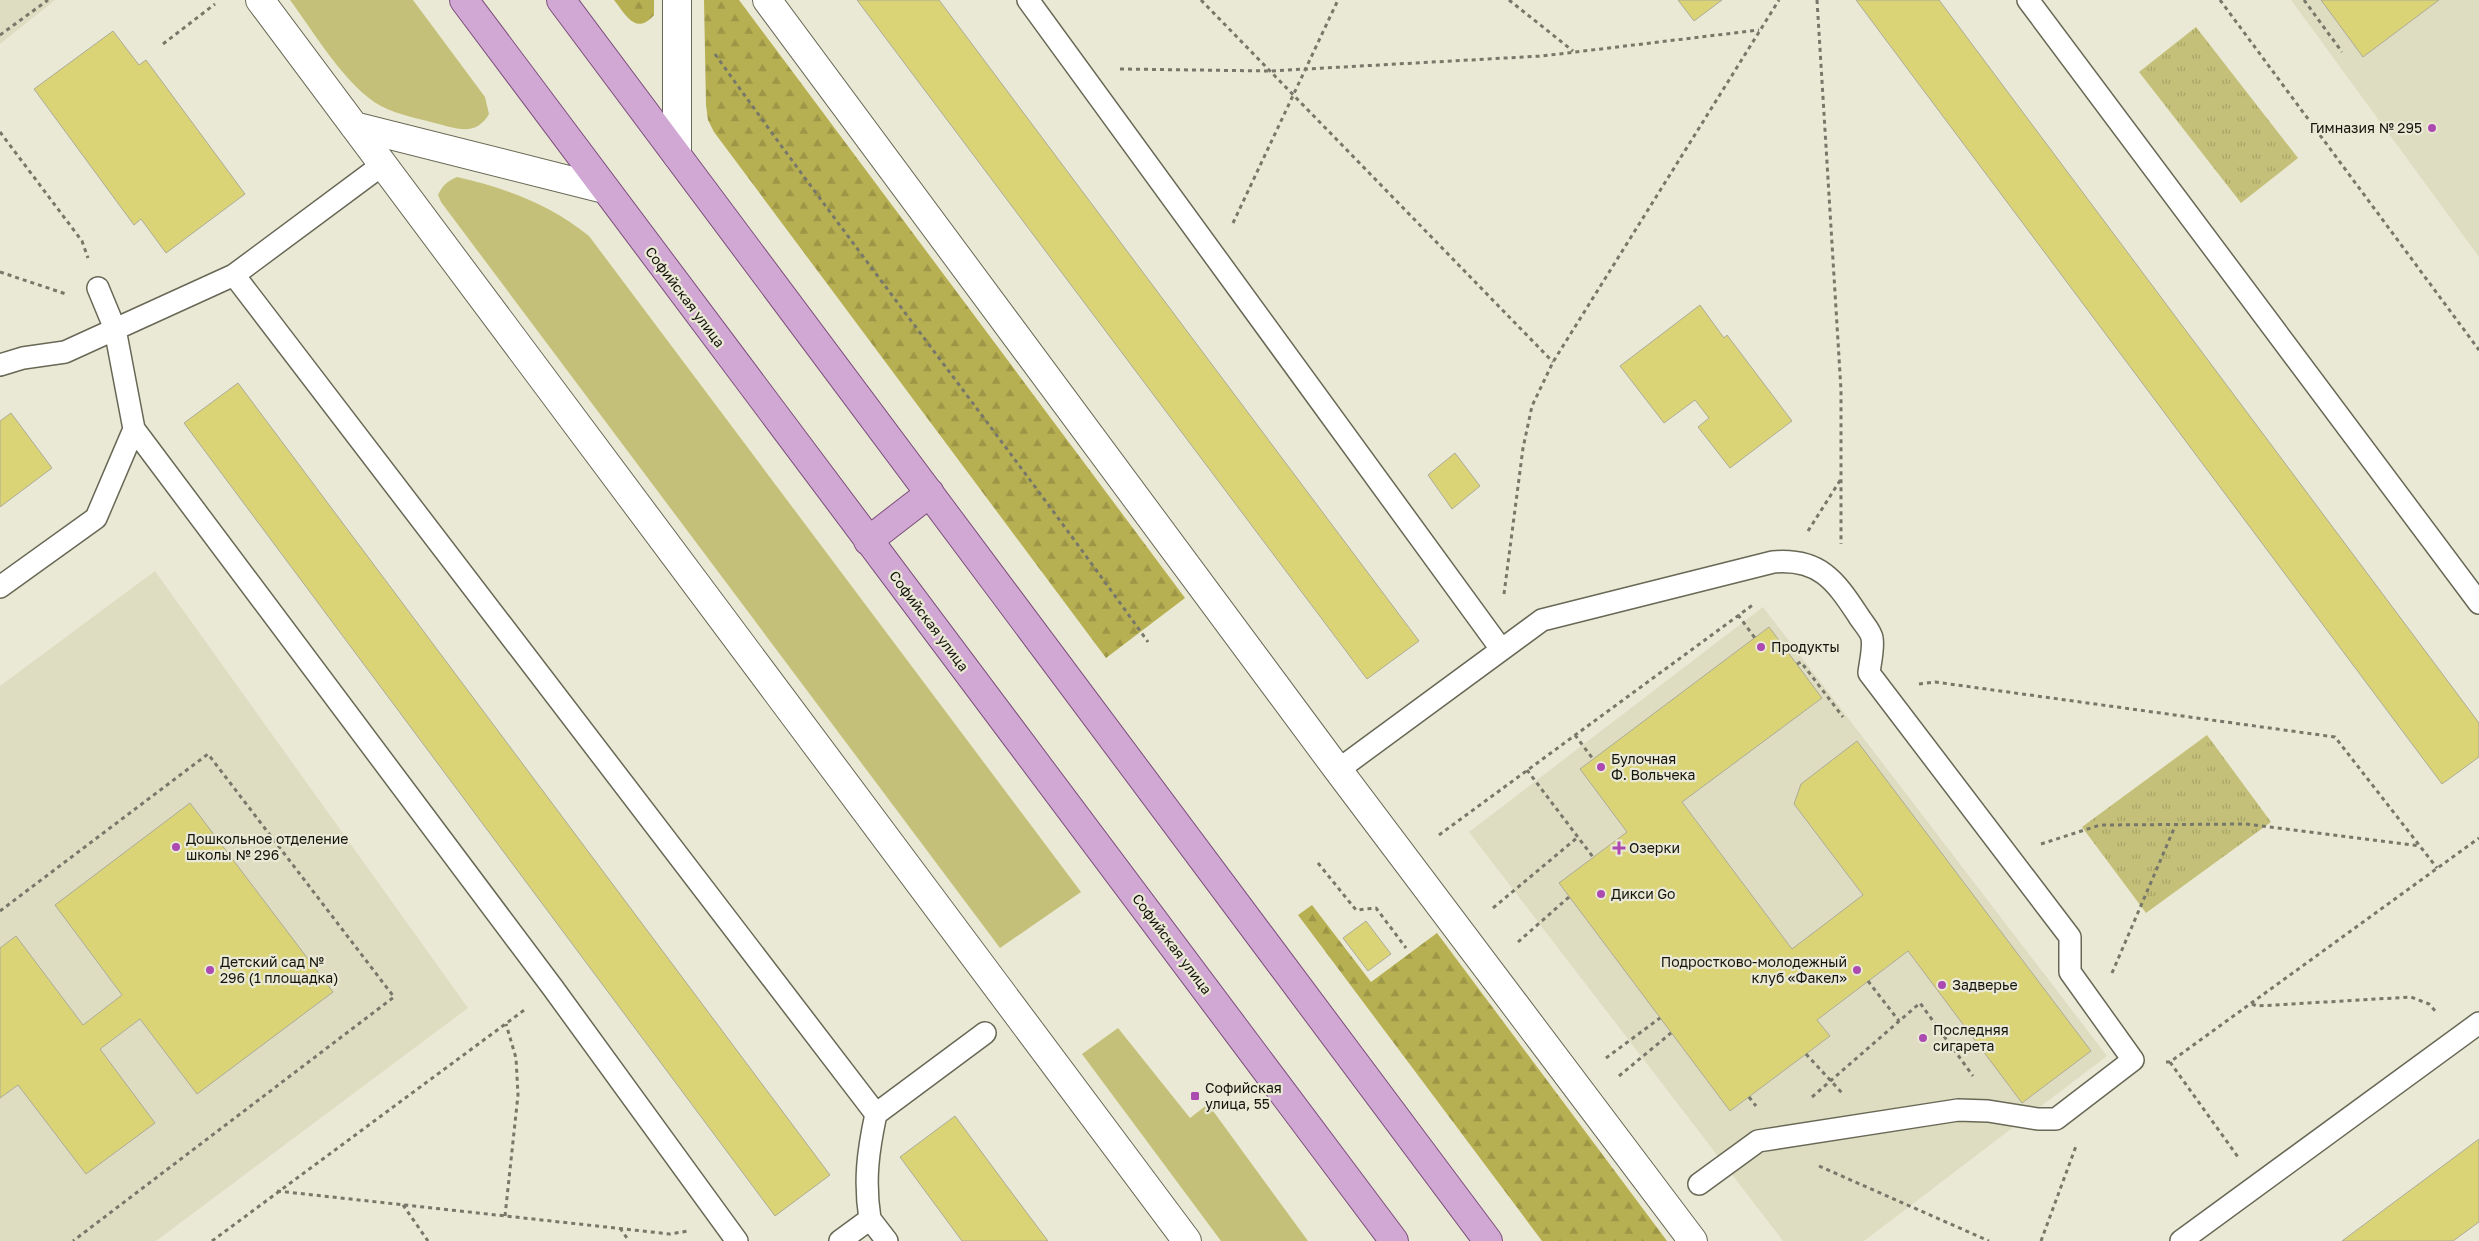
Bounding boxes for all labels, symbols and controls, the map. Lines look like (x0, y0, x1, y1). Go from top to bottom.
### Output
place label: Гимназия № 295 (2310, 119, 2422, 136)
marker: Гимназия № 295 (2426, 122, 2438, 134)
street label: Софийская улица (642, 243, 729, 350)
street label: Софийская улица (886, 567, 973, 674)
place label: Продукты (1771, 638, 1840, 655)
marker: Продукты (1755, 641, 1767, 653)
place label: Булочная Ф. Вольчека (1611, 750, 1695, 783)
marker: Булочная Ф. Вольчека (1595, 761, 1607, 773)
place label: Дошкольное отделение школы № 296 (186, 830, 348, 863)
place label: Озерки (1629, 839, 1680, 856)
marker: Дошкольное отделение школы № 296 (170, 841, 182, 853)
marker: Озерки (1613, 842, 1625, 854)
place label: Дикси Go (1611, 885, 1675, 902)
marker: Дикси Go (1595, 888, 1607, 900)
street label: Софийская улица (1129, 890, 1216, 997)
place label: Детский сад № 296 (1 площадка) (220, 953, 339, 986)
place label: Подростково-молодежный клуб «Факел» (1661, 953, 1847, 986)
marker: Детский сад № 296 (1 площадка) (204, 964, 216, 976)
marker: Подростково-молодежный клуб «Факел» (1851, 964, 1863, 976)
place label: Задверье (1952, 976, 2018, 993)
marker: Задверье (1936, 979, 1948, 991)
place label: Последняя сигарета (1933, 1021, 2009, 1054)
marker: Последняя сигарета (1917, 1032, 1929, 1044)
place label: Софийская улица, 55 (1205, 1079, 1282, 1112)
marker: Софийская улица, 55 (1189, 1090, 1201, 1102)

